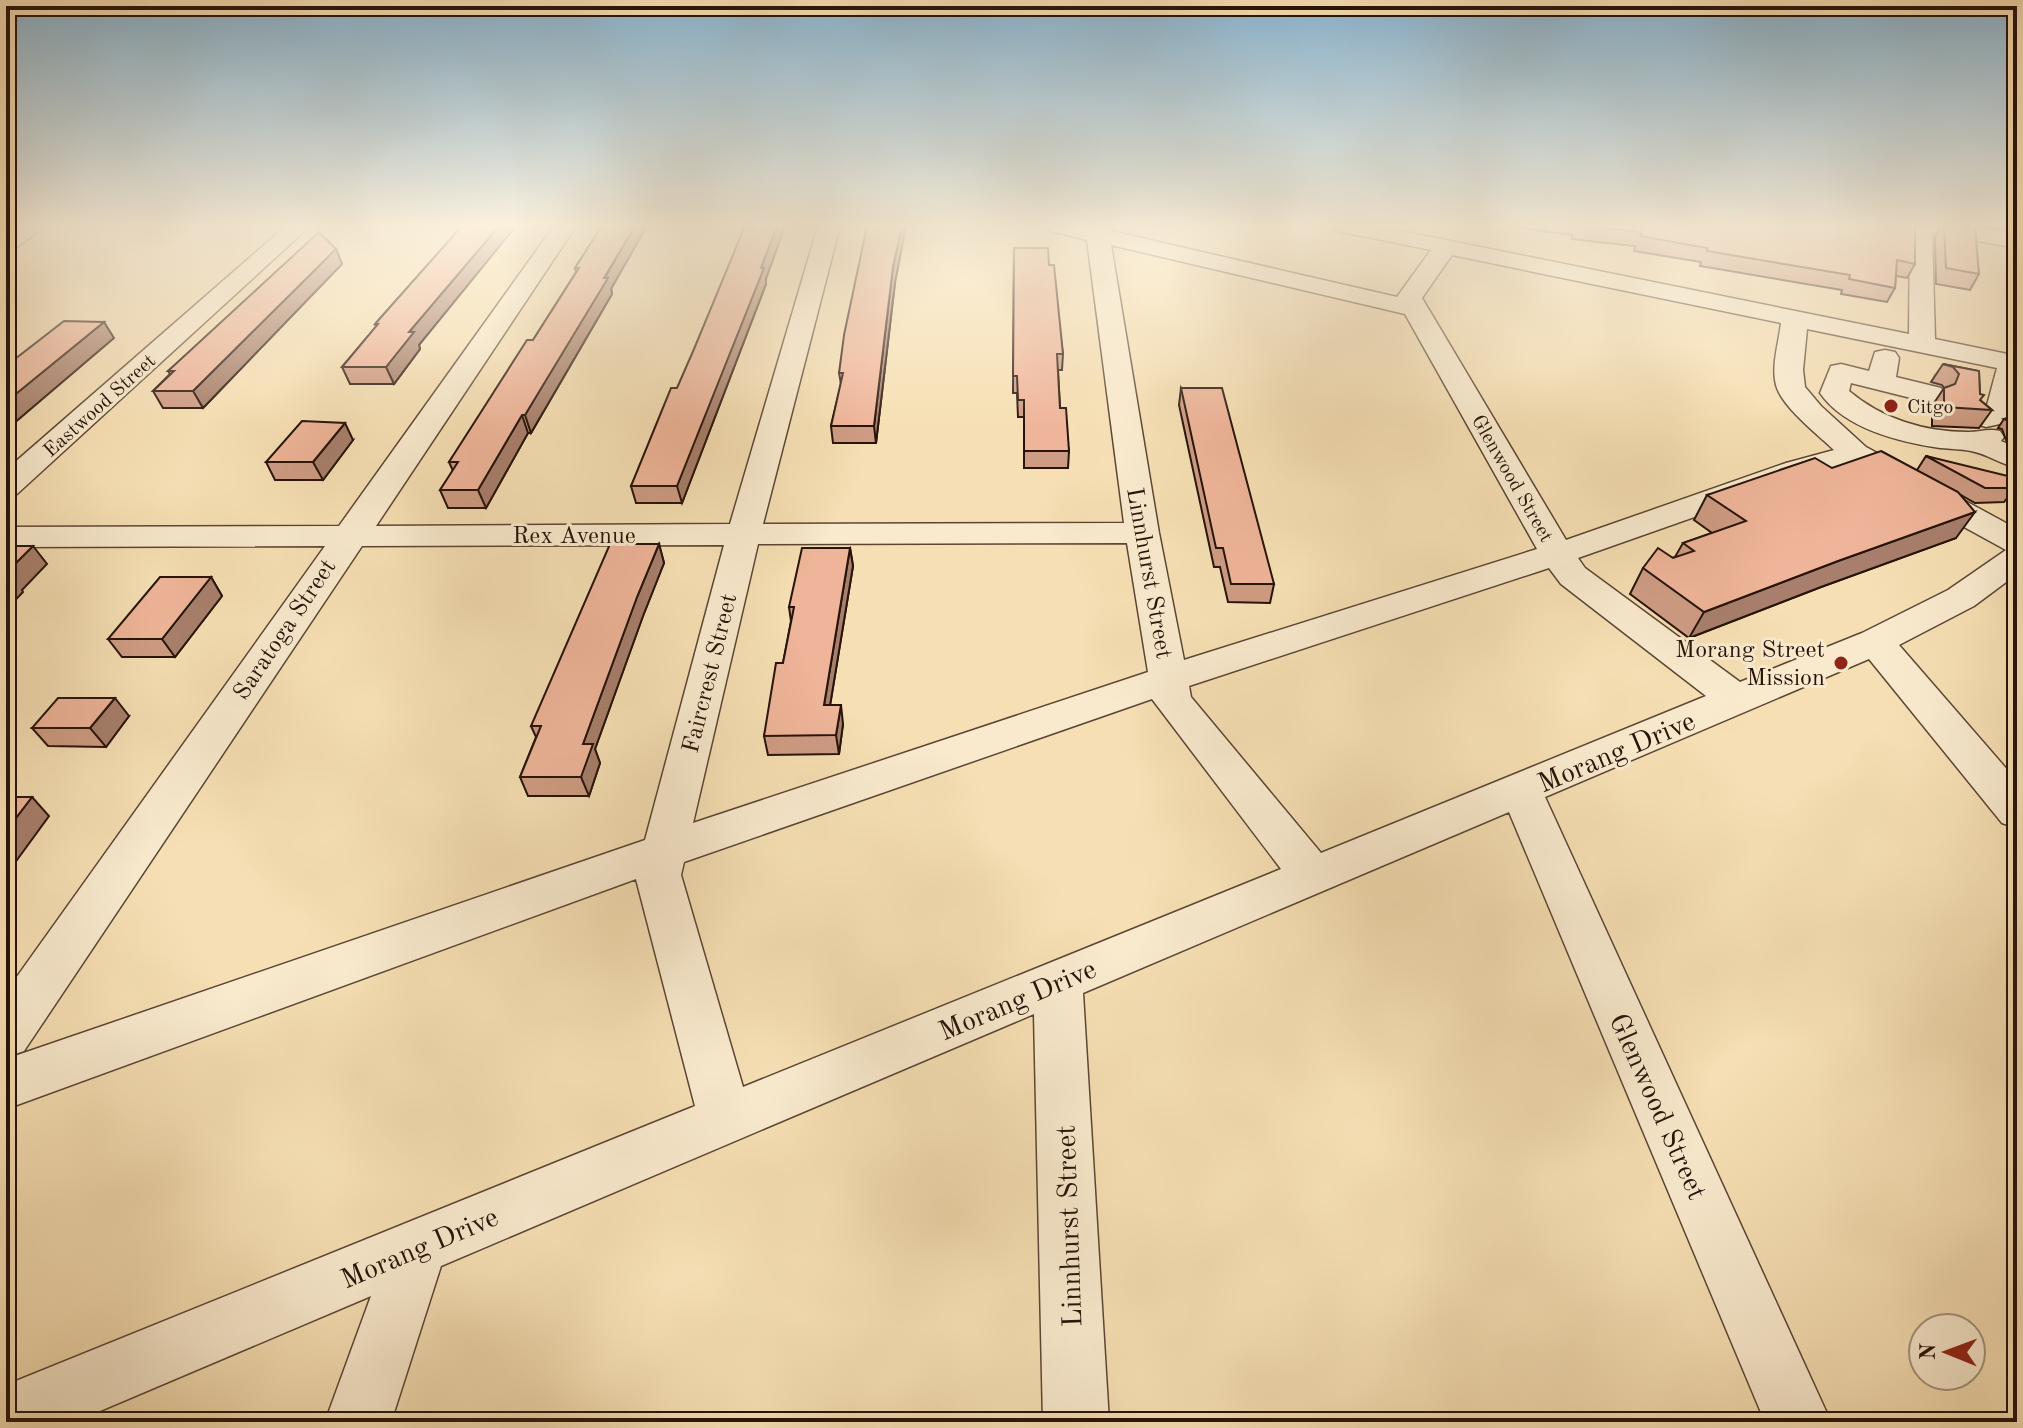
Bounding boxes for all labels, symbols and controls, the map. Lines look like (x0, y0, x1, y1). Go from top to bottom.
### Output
street label: Eastwood Street (41, 351, 160, 462)
marker: Citgo (1882, 397, 1900, 415)
place label: Citgo (1907, 398, 1954, 418)
street label: Glenwood Street (1467, 412, 1556, 546)
street label: Linnhurst Street (1121, 486, 1175, 661)
street label: Rex Avenue (512, 525, 636, 549)
street label: Saratoga Street (230, 555, 341, 705)
street label: Faircrest Street (680, 591, 742, 756)
place label: Morang Street Mission (1675, 639, 1825, 691)
marker: Morang Street Mission (1832, 654, 1850, 672)
street label: Morang Drive (1534, 708, 1700, 799)
street label: Morang Drive (935, 956, 1101, 1047)
street label: Glenwood Street (1603, 1010, 1710, 1205)
street label: Linnhurst Street (1053, 1124, 1089, 1327)
street label: Morang Drive (337, 1204, 503, 1295)
north arrow (1907, 1312, 1987, 1392)
text: N (1918, 1343, 1940, 1360)

